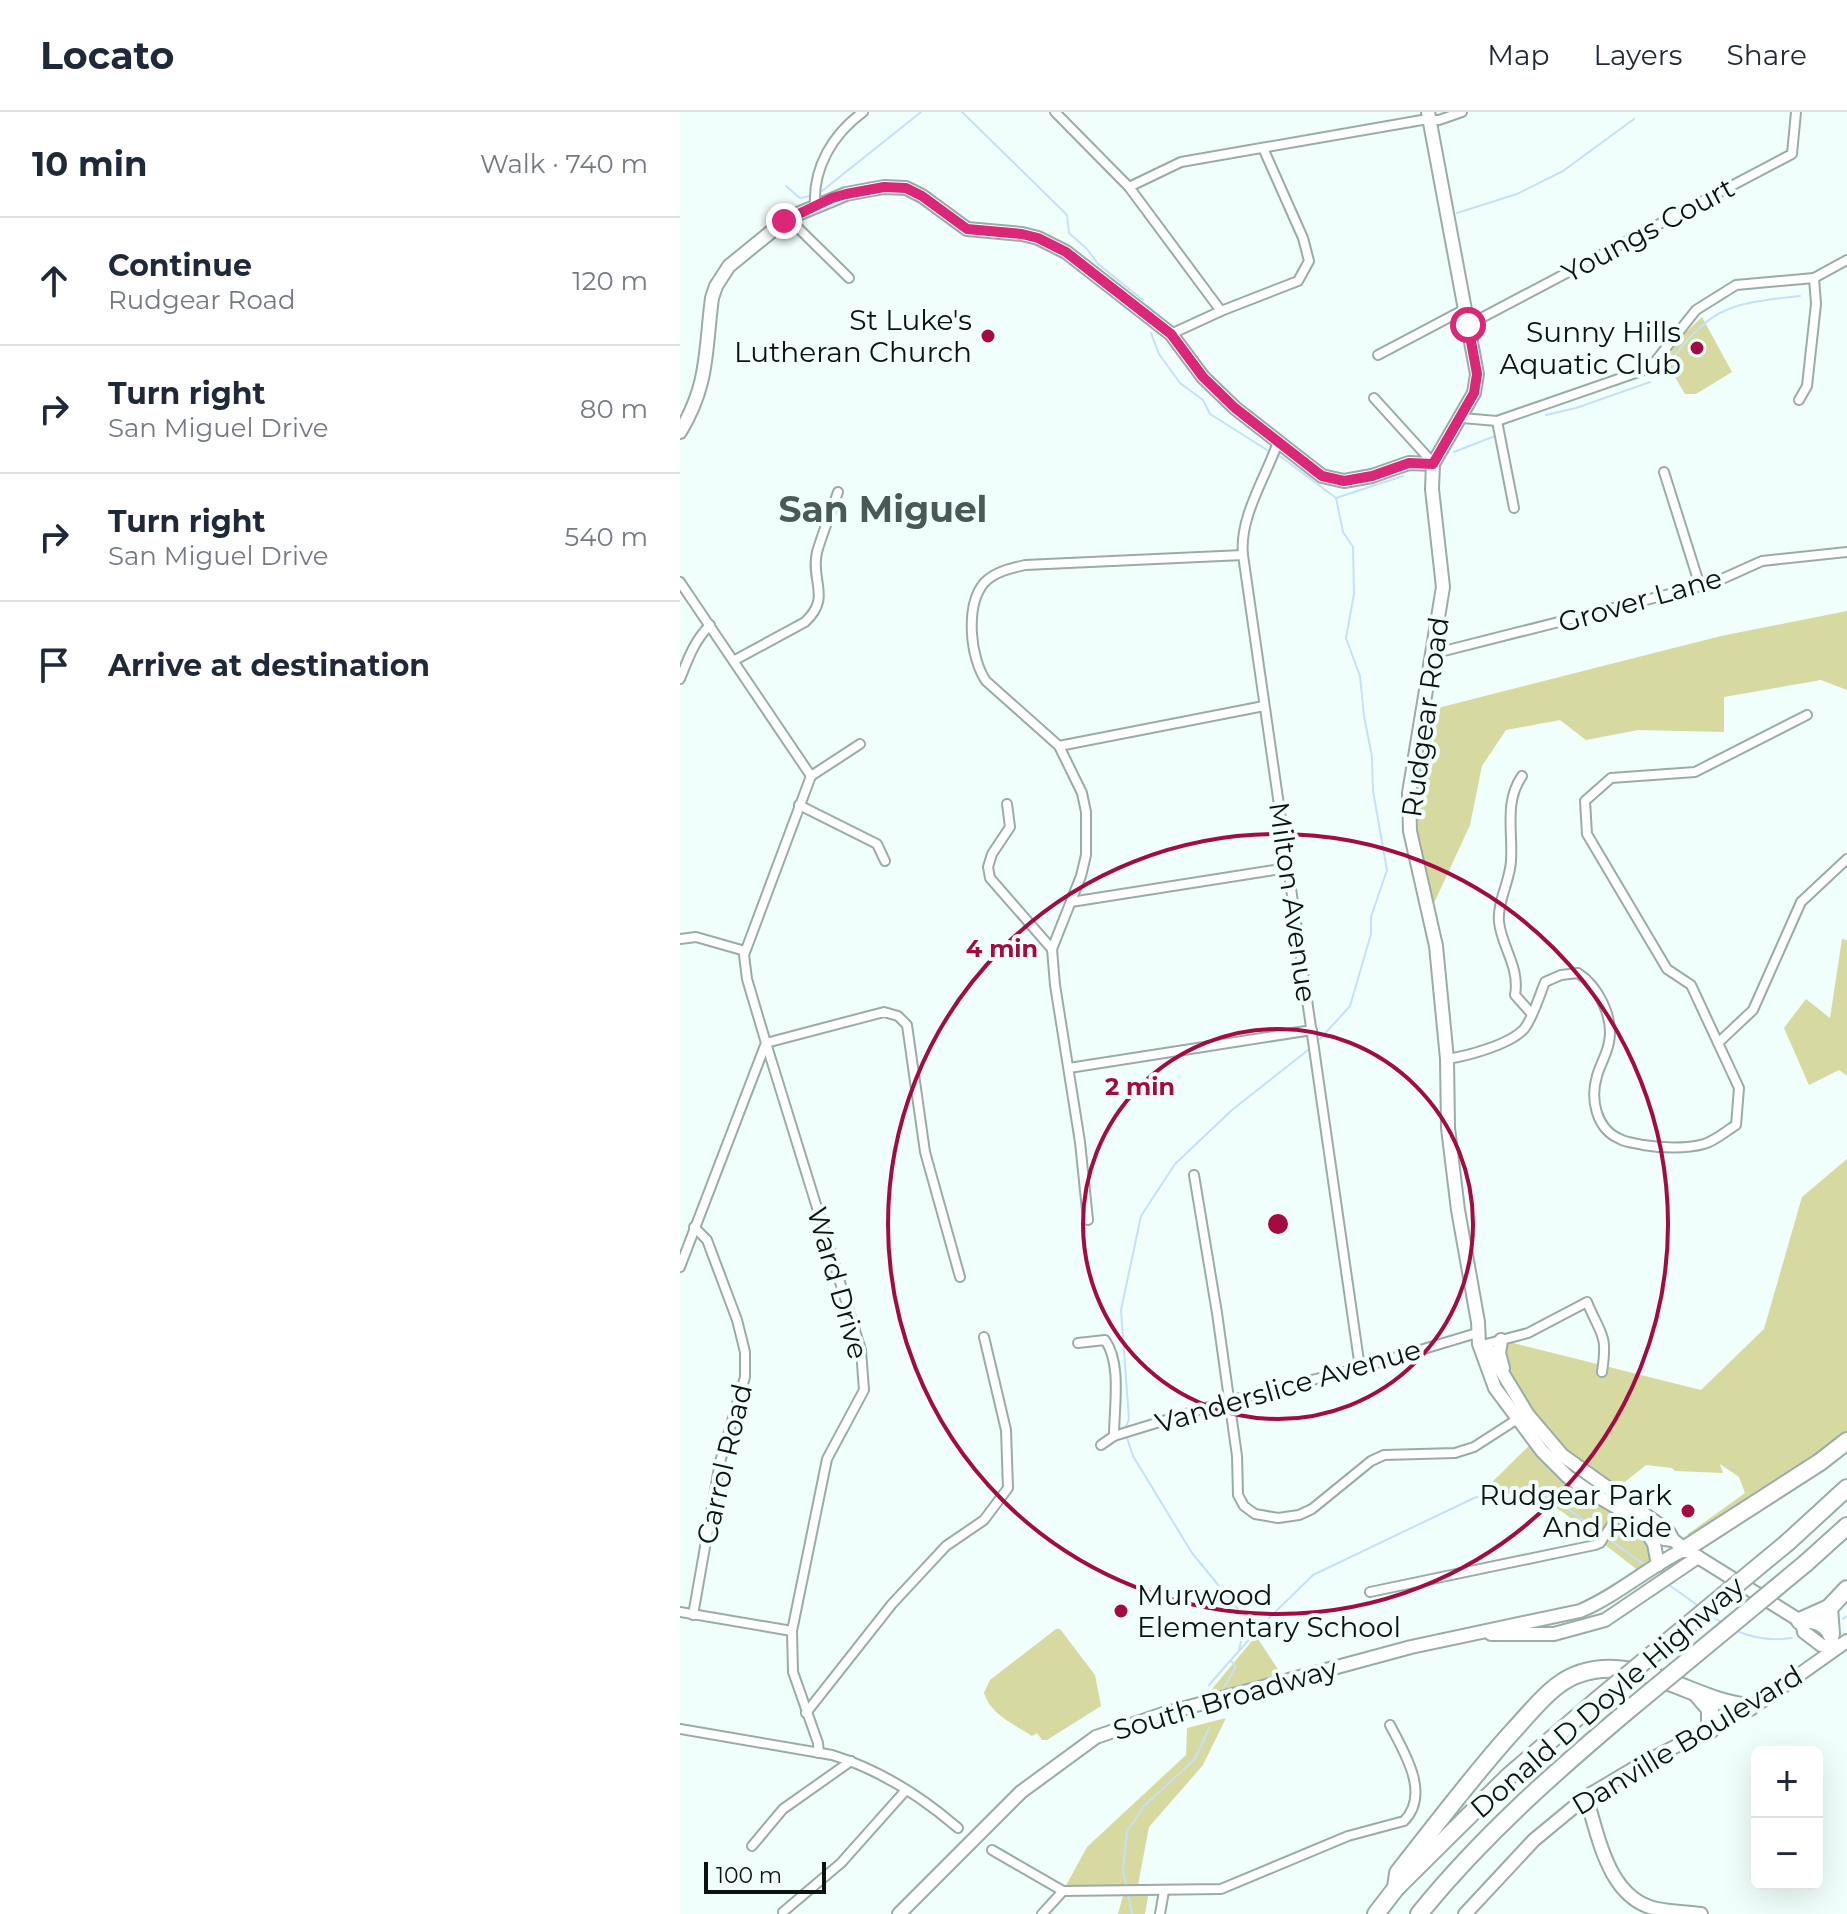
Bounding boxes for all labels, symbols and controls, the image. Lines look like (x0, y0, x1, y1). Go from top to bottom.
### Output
text: Locato (40, 32, 174, 79)
text: Map (1487, 38, 1550, 72)
text: Layers (1594, 38, 1683, 72)
text: Share (1727, 38, 1807, 72)
text: 10 min (32, 143, 147, 185)
text: Walk · 740 m (480, 148, 648, 180)
street label: Youngs Court (1556, 170, 1740, 290)
route end (766, 203, 802, 239)
text: Continue (108, 247, 252, 284)
icon: ahead (32, 259, 76, 303)
text: 120 m (572, 265, 648, 297)
text: Rudgear Road (108, 284, 296, 316)
place label: St Luke's Lutheran Church (734, 303, 972, 369)
route start (1450, 307, 1486, 343)
place label: Sunny Hills Aquatic Club (1500, 315, 1681, 381)
marker: St Luke's Lutheran Church (979, 327, 997, 345)
marker: Sunny Hills Aquatic Club (1688, 339, 1706, 357)
text: Turn right (108, 375, 265, 412)
icon: right (32, 387, 76, 431)
text: 80 m (580, 393, 648, 425)
text: San Miguel Drive (108, 412, 328, 444)
district label: San Miguel (779, 487, 987, 531)
text: Turn right (108, 503, 265, 540)
icon: right (32, 515, 76, 559)
text: 540 m (564, 521, 648, 553)
text: San Miguel Drive (108, 540, 328, 572)
street label: Grover Lane (1554, 560, 1726, 640)
street label: Rudgear Road (1394, 615, 1456, 819)
icon: arrive (32, 643, 76, 687)
text: Arrive at destination (108, 647, 430, 684)
street label: Milton Avenue (1262, 800, 1324, 1004)
text: 4 min (966, 934, 1038, 963)
text: 2 min (1105, 1072, 1175, 1101)
street label: Ward Drive (800, 1203, 876, 1363)
centre of rings (1264, 1210, 1292, 1238)
street label: Vanderslice Avenue (1151, 1332, 1425, 1440)
street label: Carrol Road (689, 1380, 759, 1548)
place label: Rudgear Park And Ride (1479, 1478, 1672, 1544)
marker: Rudgear Park And Ride (1679, 1502, 1697, 1520)
street label: Donald D Doyle Highway (1463, 1568, 1751, 1825)
place label: Murwood Elementary School (1137, 1578, 1401, 1644)
marker: Murwood Elementary School (1112, 1602, 1130, 1620)
street label: South Broadway (1109, 1651, 1342, 1747)
street label: Danville Boulevard (1566, 1658, 1808, 1822)
map controls (1751, 1746, 1823, 1890)
button: + (1751, 1746, 1823, 1818)
button: − (1751, 1818, 1823, 1890)
scale bar (704, 1858, 826, 1894)
text: 100 m (716, 1862, 782, 1889)

